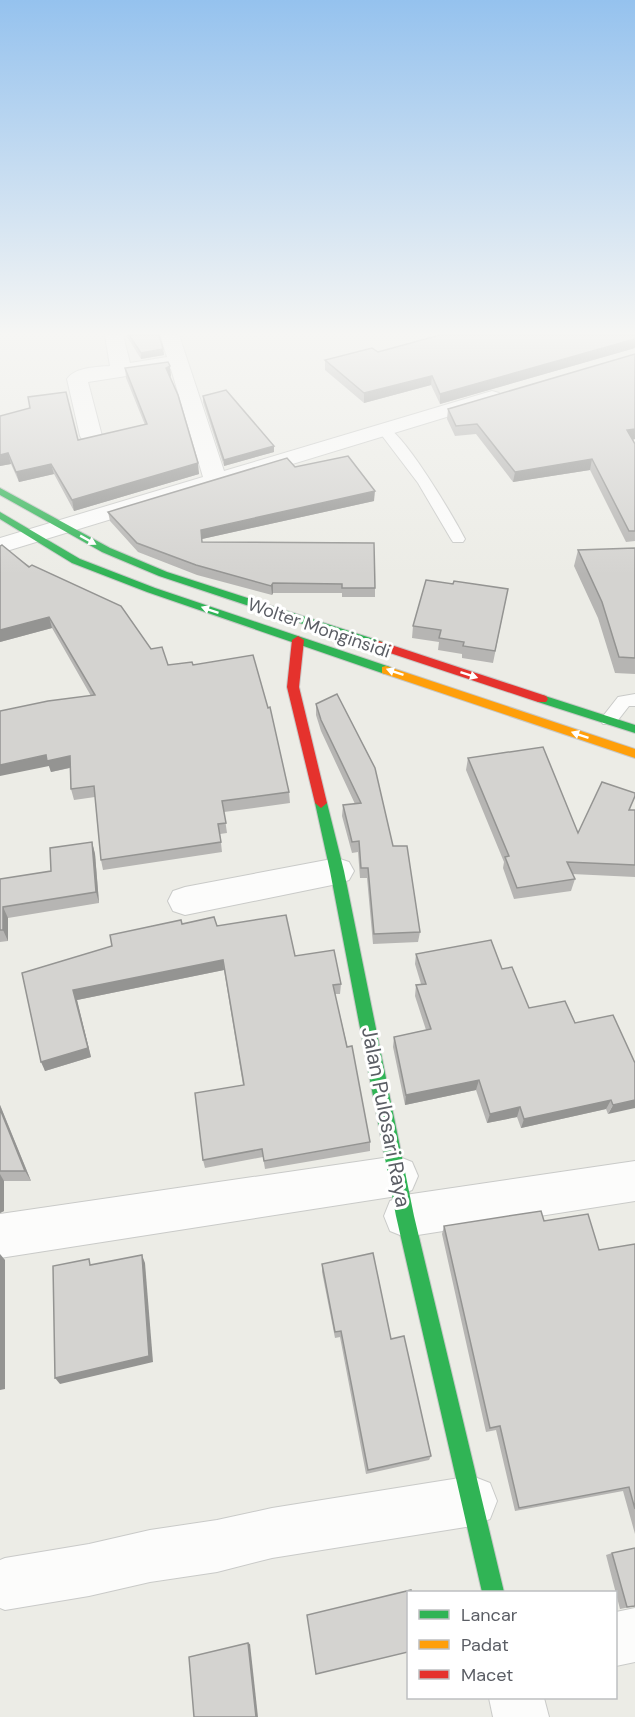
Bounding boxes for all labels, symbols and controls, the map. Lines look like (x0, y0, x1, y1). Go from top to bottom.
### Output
one-way arrow (80, 535, 97, 545)
street label: Wolter Monginsidi (244, 592, 394, 664)
one-way arrow (201, 605, 219, 614)
one-way arrow (386, 667, 404, 677)
one-way arrow (460, 670, 478, 680)
one-way arrow (571, 730, 589, 739)
street label: Jalan Pulosari Raya (355, 1024, 417, 1210)
legend (407, 1591, 617, 1699)
text: Lancar (461, 1603, 518, 1627)
text: Padat (461, 1633, 509, 1657)
text: Macet (461, 1663, 513, 1687)

